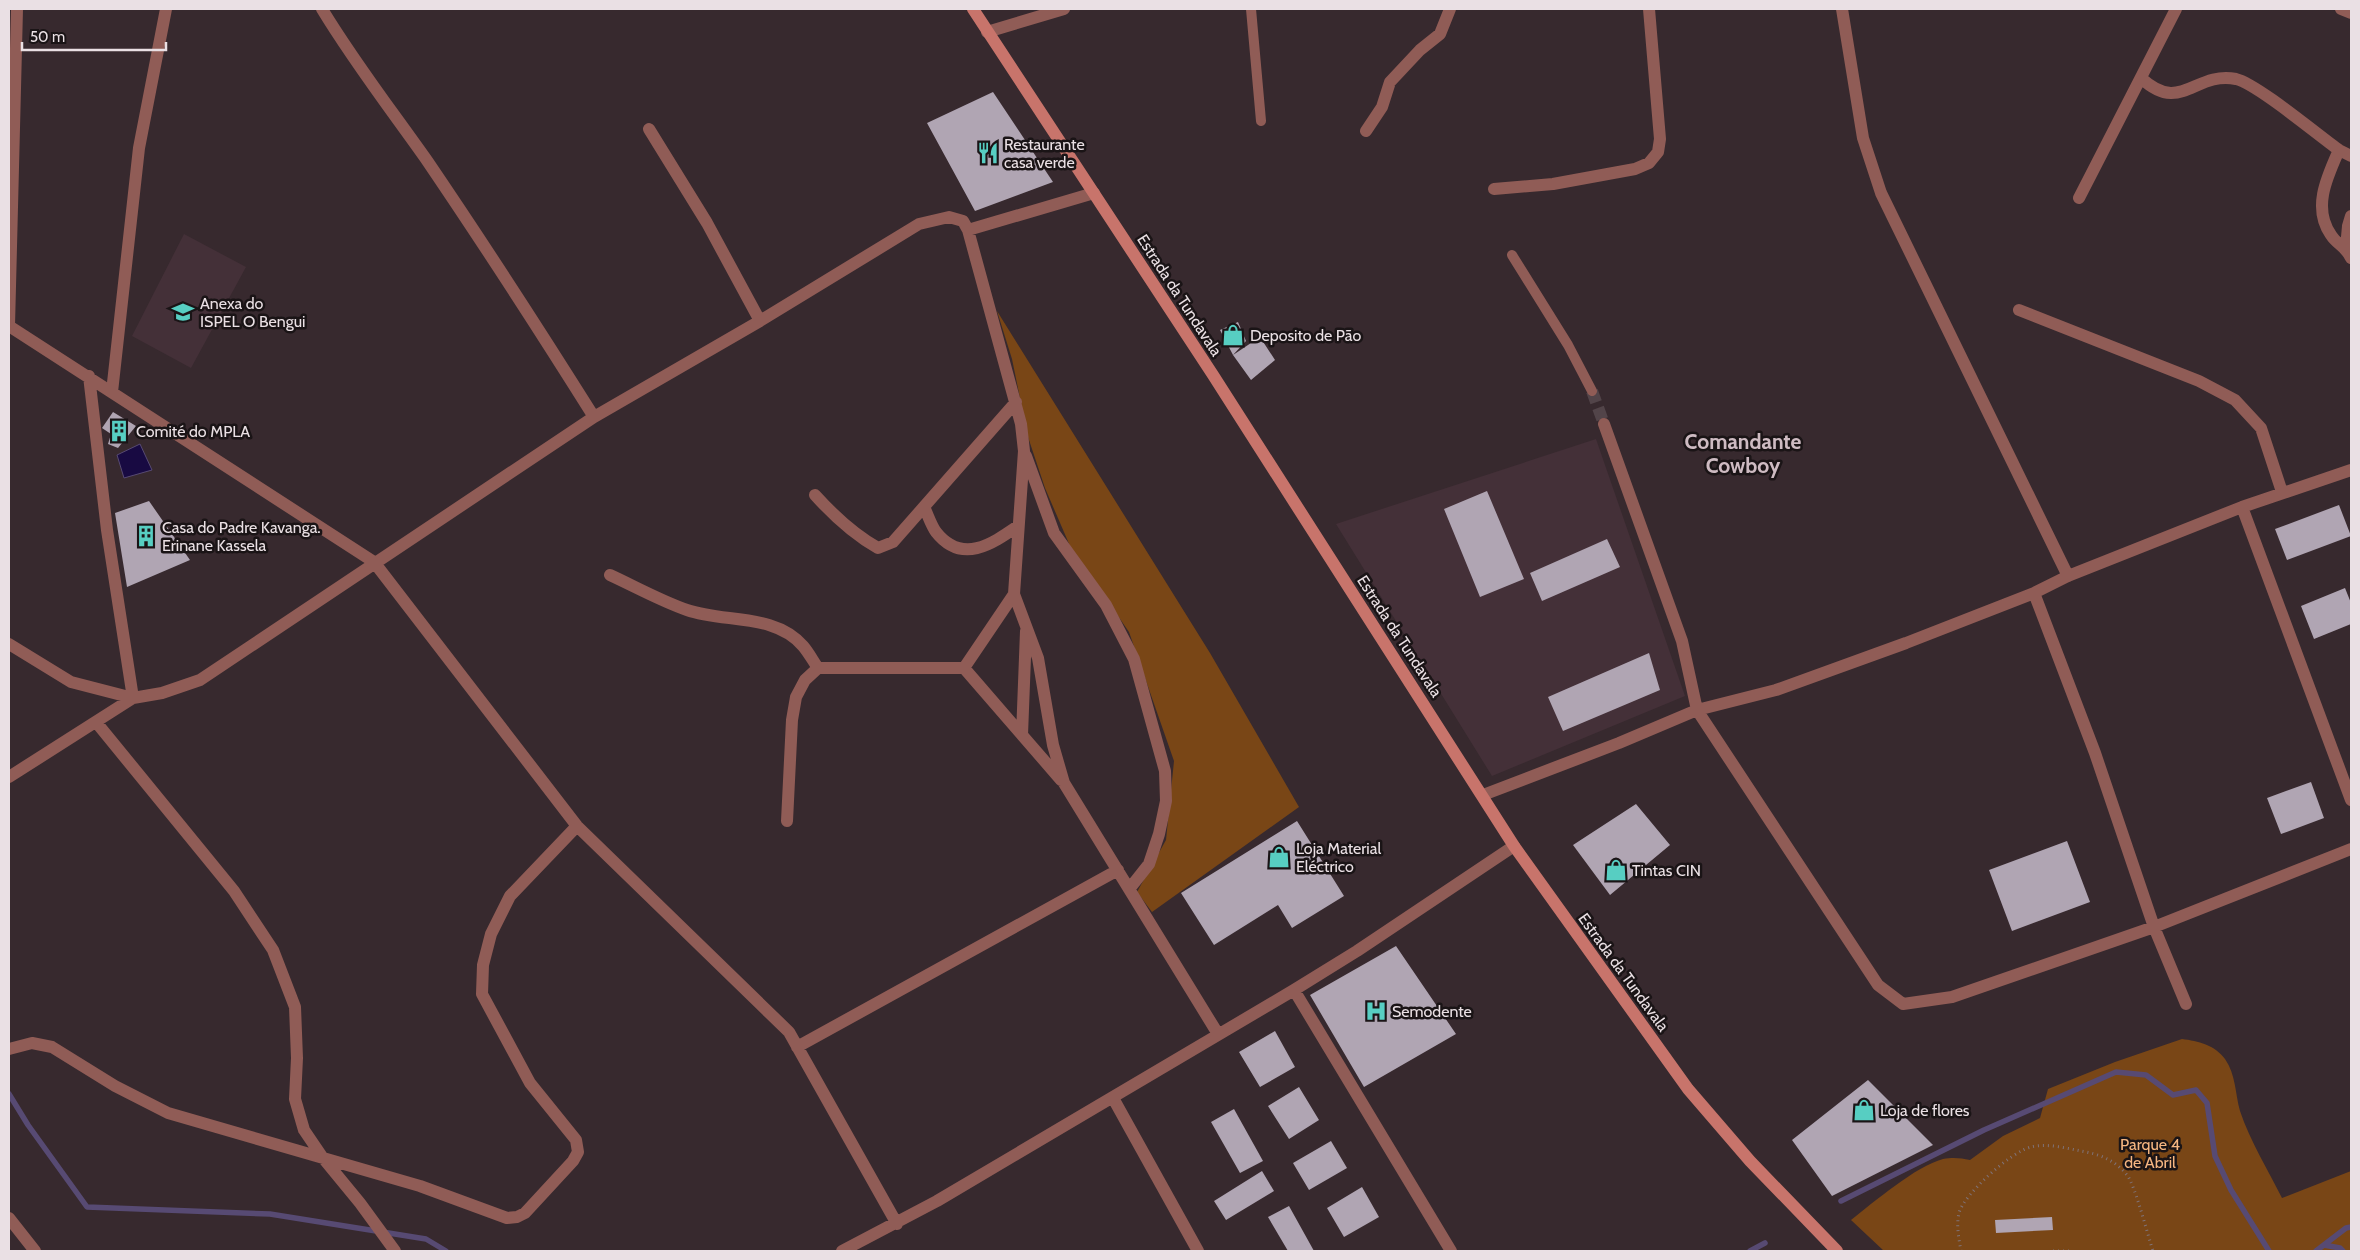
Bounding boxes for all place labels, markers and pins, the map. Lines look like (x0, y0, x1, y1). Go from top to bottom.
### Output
place label: Restaurante casa verde (1004, 135, 1085, 172)
restaurant icon: Restaurante casa verde (975, 140, 1001, 166)
place label: Anexa do ISPEL O Bengui (200, 294, 305, 331)
school or university icon: Anexa do ISPEL O Bengui (170, 299, 196, 325)
shop icon: Deposito de Pão (1220, 322, 1246, 348)
place label: Deposito de Pão (1250, 326, 1361, 345)
building icon: Comité do MPLA (106, 418, 132, 444)
place label: Comité do MPLA (136, 422, 250, 441)
place label: Casa do Padre Kavanga. Erinane Kassela (162, 518, 321, 555)
building icon: Casa do Padre Kavanga. Erinane Kassela (133, 523, 159, 549)
place label: Loja Material Eléctrico (1296, 839, 1381, 876)
shop icon: Loja Material Eléctrico (1266, 844, 1292, 870)
shop icon: Tintas CIN (1603, 857, 1629, 883)
place label: Tintas CIN (1632, 861, 1701, 880)
hospital icon: Semodente (1363, 998, 1389, 1024)
place label: Semodente (1392, 1002, 1472, 1021)
shop icon: Loja de flores (1851, 1097, 1877, 1123)
place label: Loja de flores (1880, 1101, 1970, 1120)

